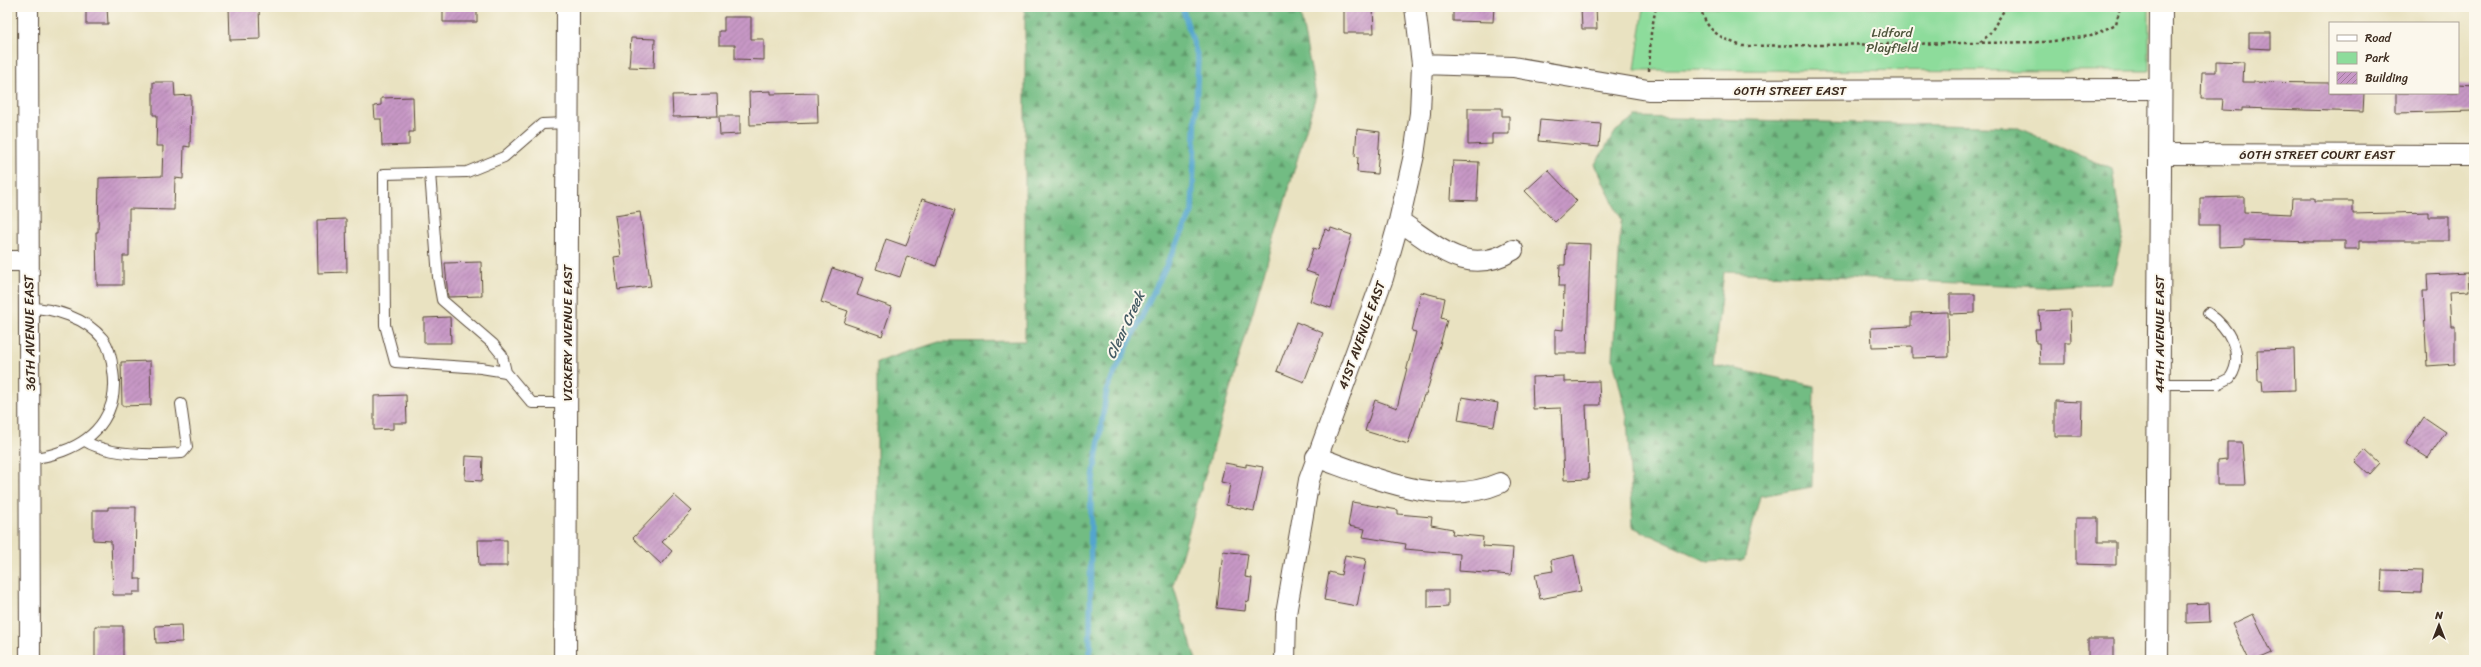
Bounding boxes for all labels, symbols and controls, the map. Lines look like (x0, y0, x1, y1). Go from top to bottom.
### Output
park label: Lidford Playfield (1866, 21, 1919, 59)
legend (2329, 22, 2459, 94)
text: Road (2365, 27, 2392, 49)
text: Park (2365, 47, 2390, 69)
text: Building (2365, 67, 2408, 89)
street label: 60TH STREET EAST (1734, 79, 1847, 102)
street label: 60TH STREET COURT EAST (2239, 143, 2396, 166)
street label: VICKERY AVENUE EAST (556, 263, 579, 401)
street label: 36TH AVENUE EAST (17, 273, 42, 391)
street label: 44TH AVENUE EAST (2148, 274, 2171, 393)
street label: 41ST AVENUE EAST (1331, 276, 1392, 393)
water label: Clear Creek (1099, 286, 1153, 363)
north arrow (2419, 605, 2459, 645)
text: N (2434, 606, 2443, 625)

